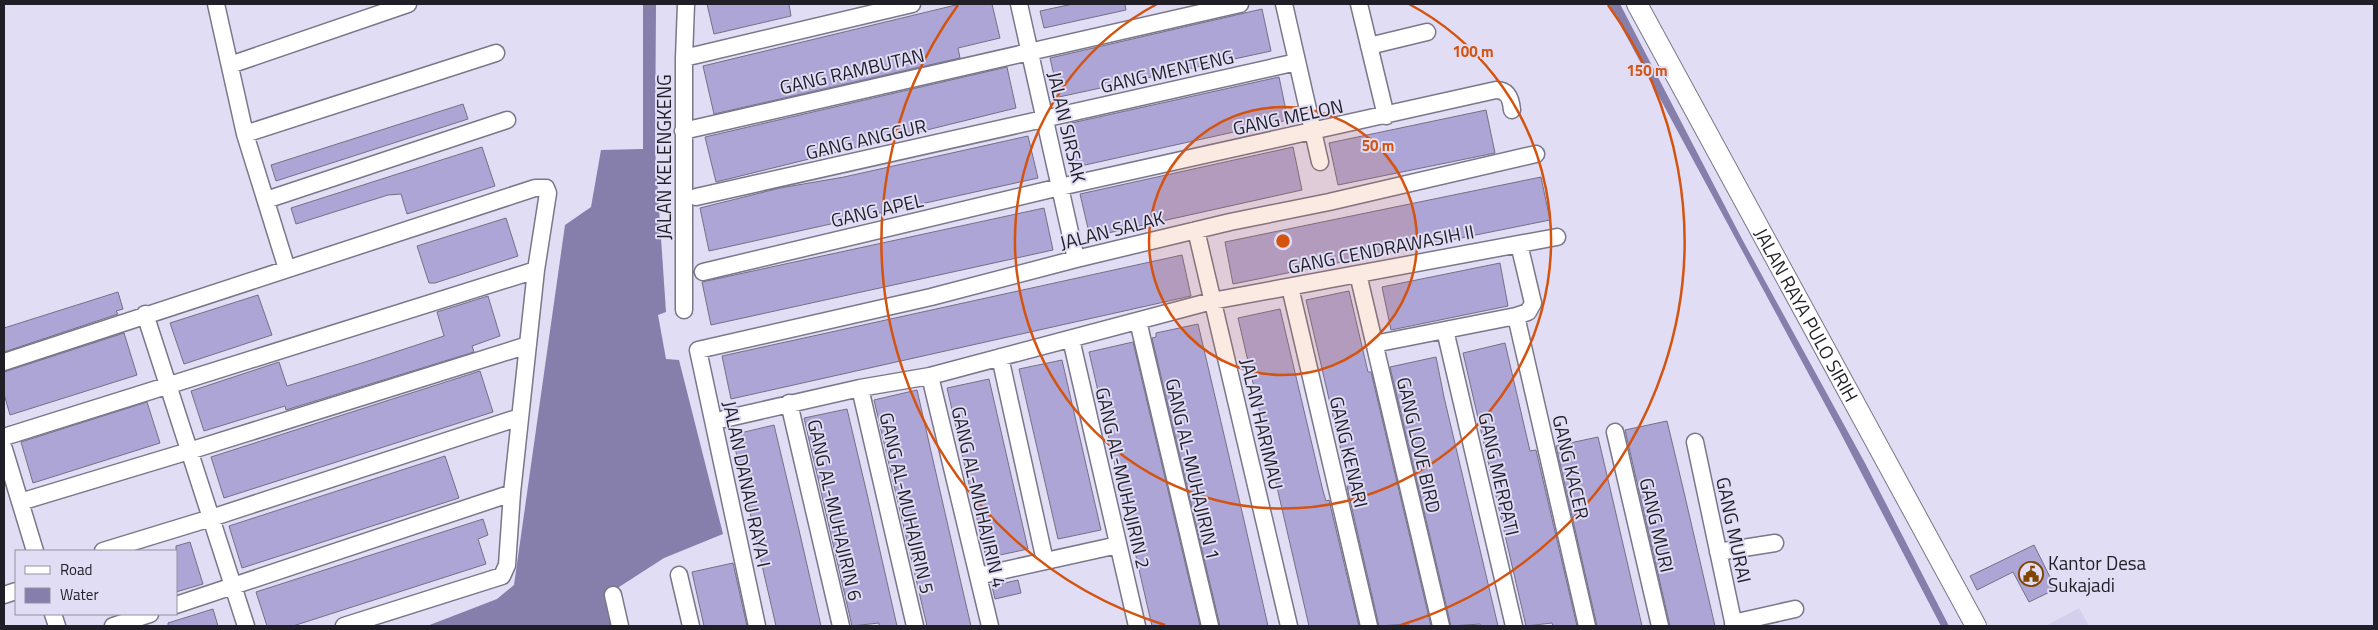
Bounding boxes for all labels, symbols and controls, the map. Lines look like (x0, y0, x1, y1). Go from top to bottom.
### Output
street label: GANG RAMBUTAN (777, 40, 927, 101)
text: 100 m (1452, 40, 1494, 63)
street label: GANG MENTENG (1097, 41, 1236, 100)
text: 150 m (1626, 59, 1668, 82)
street label: JALAN SIRSAK (1041, 68, 1094, 185)
street label: JALAN KELENGKENG (649, 74, 678, 240)
street label: GANG MELON (1230, 91, 1346, 142)
street label: GANG ANGGUR (803, 111, 929, 167)
text: 50 m (1362, 134, 1394, 157)
street label: GANG APEL (828, 185, 926, 234)
street label: JALAN SALAK (1056, 202, 1167, 257)
street label: GANG CENDRAWASIH II (1285, 216, 1476, 281)
street label: JALAN RAYA PULO SIRIH (1748, 222, 1866, 407)
centre of rings (1274, 232, 1292, 250)
street label: JALAN HARIMAU (1233, 355, 1292, 493)
street label: GANG LOVE BIRD (1390, 374, 1449, 516)
street label: GANG AL-MUHAJIRIN 1 (1158, 375, 1228, 563)
street label: GANG AL-MUHAJIRIN 2 (1088, 384, 1158, 572)
street label: GANG KENARI (1323, 393, 1376, 511)
street label: JALAN DANAU RAYA I (716, 398, 779, 570)
street label: GANG AL-MUHAJIRIN 4 (944, 403, 1014, 591)
street label: GANG AL-MUHAJIRIN 5 (872, 409, 942, 597)
street label: GANG MERPATI (1471, 409, 1528, 538)
street label: GANG KACER (1545, 412, 1598, 522)
street label: GANG AL-MUHAJIRIN 6 (800, 416, 870, 604)
street label: GANG MURAI (1709, 474, 1760, 586)
street label: GANG MURI (1633, 475, 1682, 575)
place label: Kantor Desa Sukajadi (2048, 548, 2147, 599)
legend (15, 550, 178, 615)
text: Road (60, 558, 92, 581)
public building icon: Kantor Desa Sukajadi (2018, 561, 2044, 587)
text: Water (60, 583, 99, 606)

